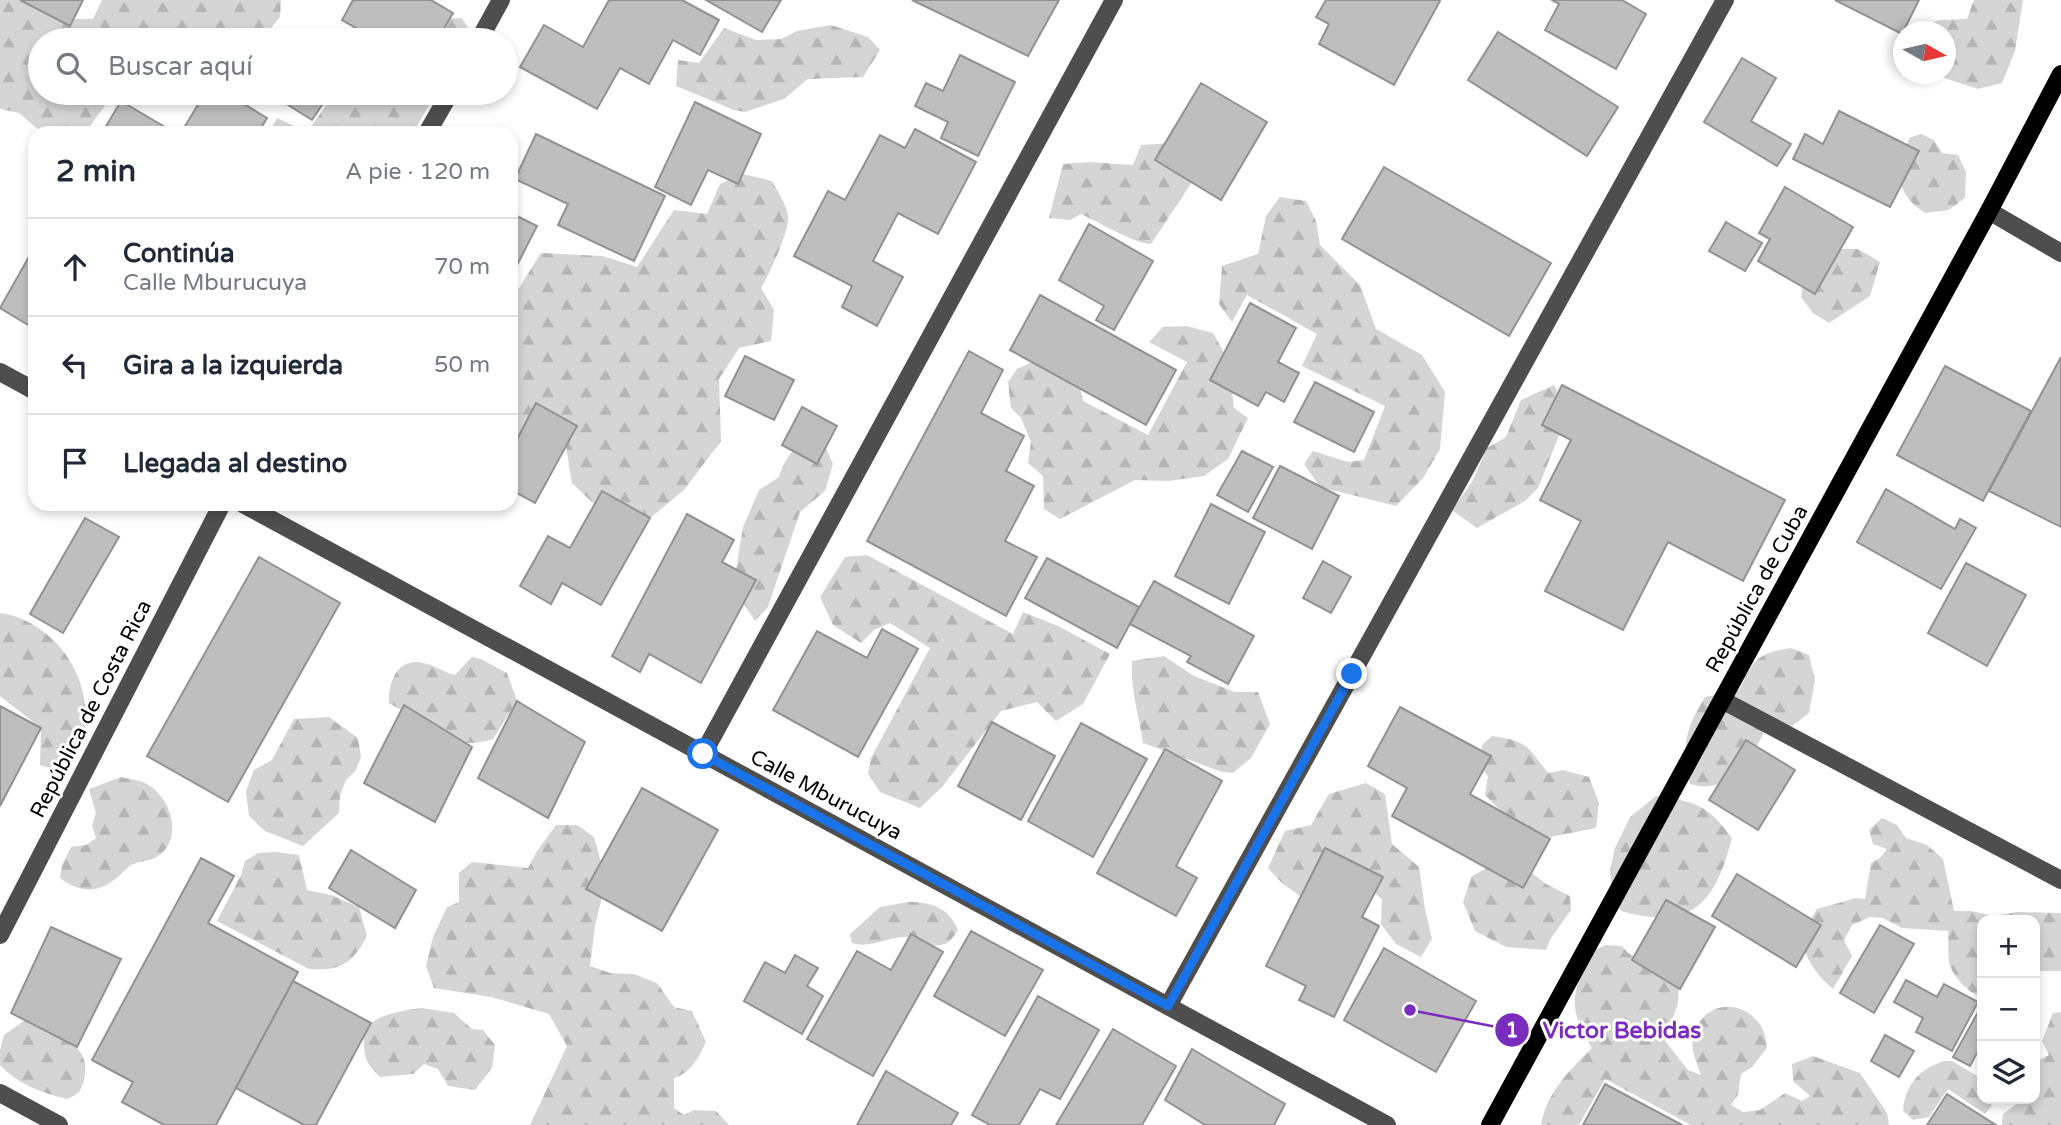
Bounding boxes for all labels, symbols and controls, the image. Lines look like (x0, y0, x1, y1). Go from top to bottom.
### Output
north arrow (1893, 21, 1956, 84)
search box (28, 28, 518, 105)
icon: search (52, 48, 90, 86)
text: Buscar aquí (108, 51, 253, 82)
text: 2 min (56, 153, 136, 190)
text: A pie · 120 m (345, 158, 490, 186)
text: Continúa (123, 238, 235, 269)
icon: ahead (56, 248, 94, 286)
text: 70 m (434, 253, 490, 281)
text: Calle Mburucuya (123, 269, 307, 297)
icon: left (56, 346, 94, 384)
text: Gira a la izquierda (123, 350, 343, 381)
text: 50 m (434, 351, 490, 379)
icon: arrive (56, 444, 94, 482)
text: Llegada al destino (123, 448, 347, 479)
street label: República de Cuba (1701, 501, 1813, 677)
street label: República de Costa Rica (25, 596, 157, 822)
route end (1336, 658, 1367, 689)
route start (687, 738, 718, 769)
street label: Calle Mburucuya (746, 745, 906, 845)
map controls (1977, 915, 2040, 1104)
button: + (1977, 915, 2040, 978)
button: − (1977, 978, 2040, 1041)
callout: Victor Bebidas (1494, 1008, 1716, 1052)
text: Victor Bebidas (1543, 1017, 1701, 1045)
text: 1 (1505, 1018, 1519, 1043)
button: layers (1977, 1041, 2040, 1104)

